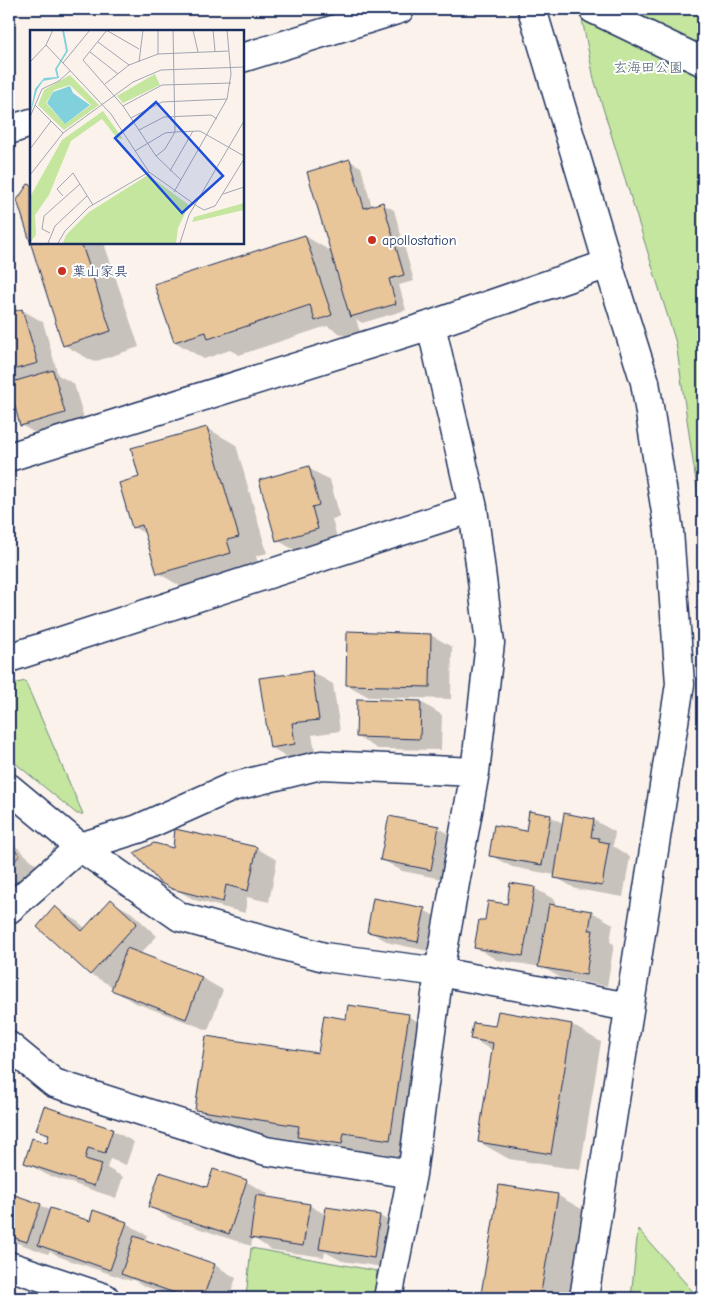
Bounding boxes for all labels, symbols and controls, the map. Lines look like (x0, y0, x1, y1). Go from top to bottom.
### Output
inset map (30, 30, 244, 244)
park label: 玄海田公園 (613, 59, 683, 76)
place label: apollostation (382, 232, 456, 249)
marker: apollostation (366, 234, 378, 246)
place label: 葉山家具 (72, 263, 128, 280)
marker: 葉山家具 (56, 265, 68, 277)

